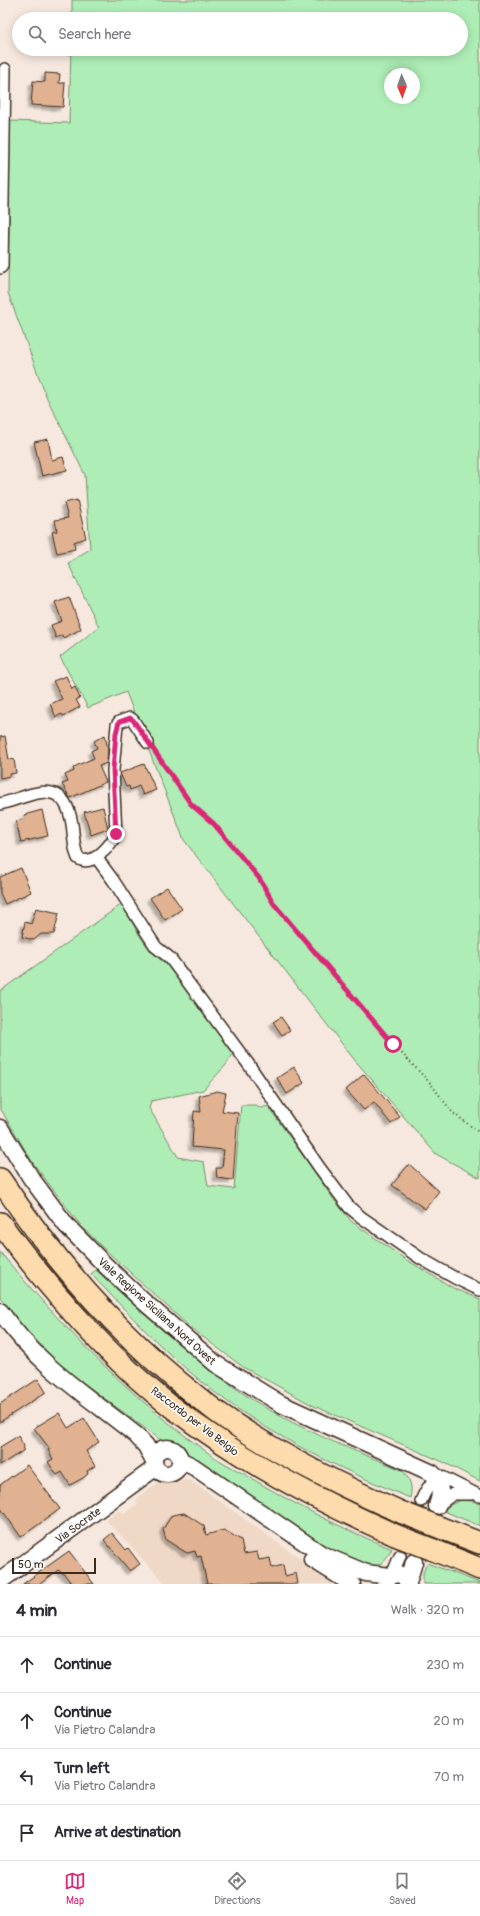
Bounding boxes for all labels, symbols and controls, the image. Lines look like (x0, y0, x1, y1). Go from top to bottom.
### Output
search box (12, 12, 468, 56)
icon: search (26, 23, 48, 45)
text: Search here (58, 25, 131, 44)
north arrow (384, 68, 420, 104)
route end (107, 825, 125, 843)
route start (384, 1035, 402, 1053)
street label: Viale Regione Siciliana Nord Ovest (95, 1255, 219, 1368)
street label: Raccordo per Via Belgio (148, 1384, 241, 1459)
street label: Via Socrate (53, 1504, 104, 1546)
scale bar (12, 1556, 96, 1575)
text: 50 m (18, 1558, 44, 1571)
text: 4 min (16, 1600, 57, 1621)
text: Walk · 320 m (391, 1602, 464, 1618)
icon: ahead (16, 1654, 38, 1676)
text: Continue (54, 1655, 112, 1674)
text: 230 m (427, 1657, 464, 1673)
text: Continue (54, 1703, 112, 1722)
icon: ahead (16, 1710, 38, 1732)
text: 20 m (433, 1713, 464, 1729)
text: Via Pietro Calandra (54, 1722, 156, 1738)
text: Turn left (54, 1759, 110, 1778)
icon: left (16, 1766, 38, 1788)
text: 70 m (434, 1769, 464, 1785)
text: Via Pietro Calandra (54, 1778, 156, 1794)
icon: arrive (16, 1822, 38, 1844)
text: Arrive at destination (54, 1823, 181, 1842)
tab: Map (64, 1870, 86, 1907)
tab: Directions (214, 1870, 261, 1907)
tab: Saved (389, 1870, 416, 1907)

